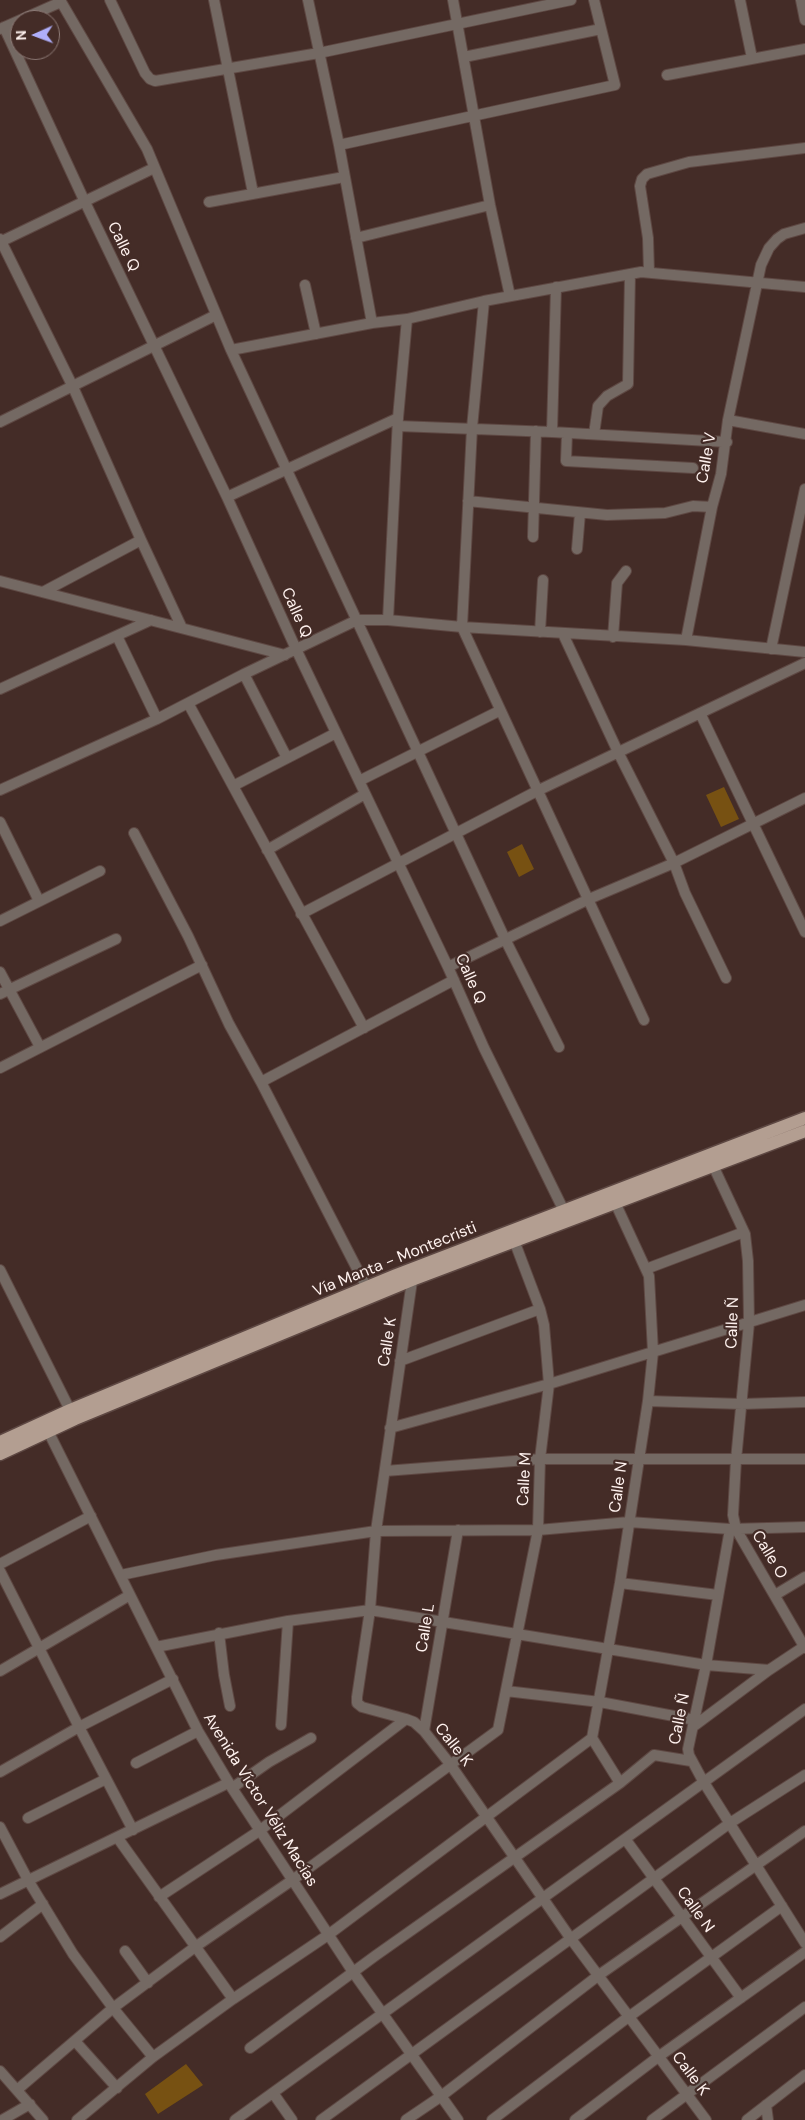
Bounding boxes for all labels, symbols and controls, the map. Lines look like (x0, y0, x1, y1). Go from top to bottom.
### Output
north arrow (10, 10, 60, 60)
text: N (12, 30, 30, 41)
street label: Calle Q (103, 219, 143, 275)
street label: Calle V (693, 431, 721, 485)
street label: Calle Q (276, 585, 316, 641)
street label: Calle Q (450, 951, 490, 1007)
street label: Vía Manta - Montecristi (310, 1218, 480, 1302)
street label: Calle Ñ (723, 1297, 743, 1349)
street label: Calle K (375, 1316, 401, 1368)
street label: Calle M (514, 1451, 536, 1507)
street label: Calle N (606, 1460, 632, 1514)
street label: Calle O (747, 1527, 791, 1583)
street label: Calle L (413, 1602, 439, 1654)
street label: Calle Ñ (666, 1692, 694, 1746)
street label: Avenida Víctor Véliz Macías (199, 1710, 321, 1890)
street label: Calle K (430, 1719, 476, 1771)
street label: Calle N (672, 1883, 718, 1937)
street label: Calle K (667, 2048, 713, 2100)

